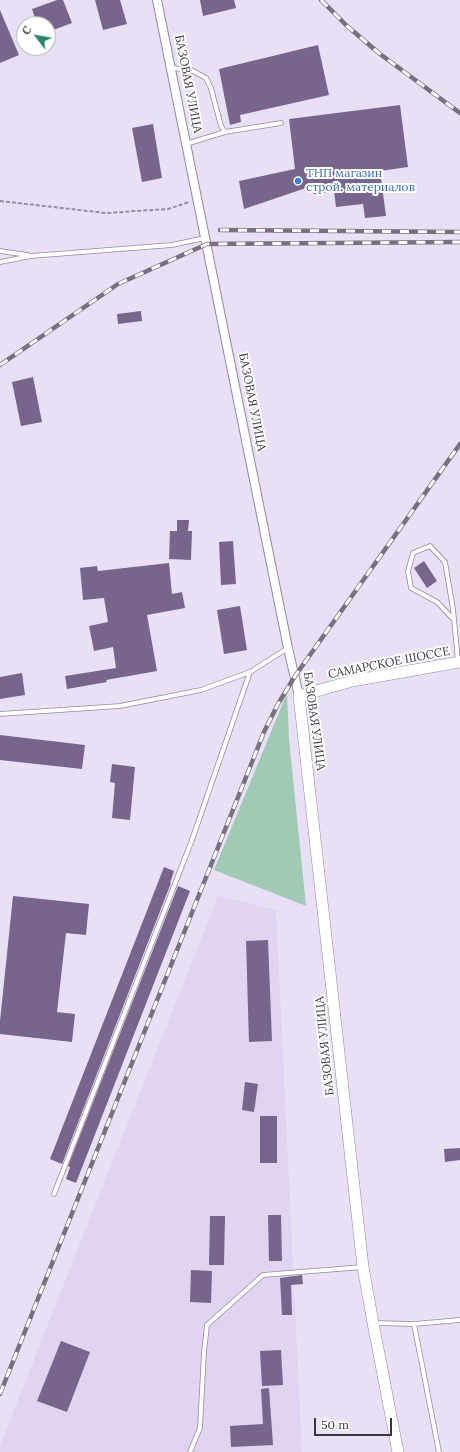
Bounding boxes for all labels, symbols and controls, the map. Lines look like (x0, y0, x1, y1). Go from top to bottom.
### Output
north arrow (16, 16, 56, 56)
text: С (19, 23, 35, 37)
street label: БАЗОВАЯ УЛИЦА (171, 34, 205, 134)
place label: ТНП магазин строй. материалов (306, 167, 415, 195)
marker: ТНП магазин строй. материалов (293, 176, 303, 186)
street label: БАЗОВАЯ УЛИЦА (235, 352, 269, 452)
street label: САМАРСКОЕ ШОССЕ (327, 644, 451, 682)
street label: БАЗОВАЯ УЛИЦА (300, 671, 328, 771)
street label: БАЗОВАЯ УЛИЦА (313, 996, 337, 1096)
scale bar (316, 1410, 394, 1436)
text: 50 m (321, 1417, 349, 1432)

